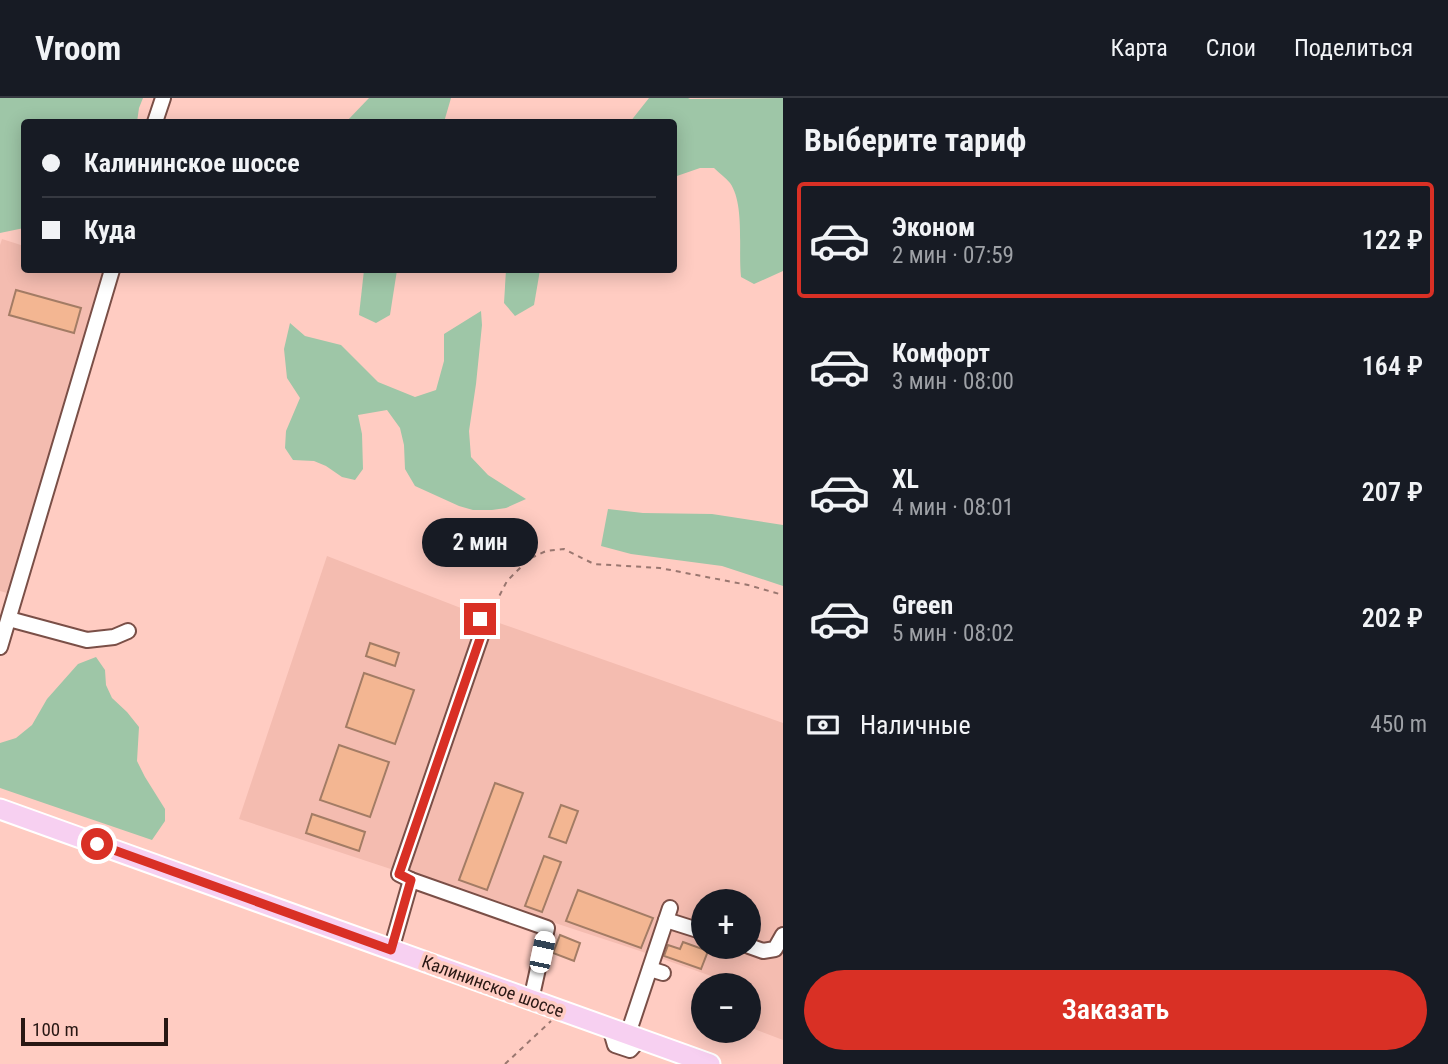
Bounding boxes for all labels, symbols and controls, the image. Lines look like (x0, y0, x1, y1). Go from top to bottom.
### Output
text: Vroom (35, 29, 121, 68)
text: Карта (1110, 34, 1168, 62)
text: Слои (1206, 34, 1256, 62)
text: Поделиться (1294, 34, 1413, 62)
text: Выберите тариф (804, 121, 1026, 159)
text: Калининское шоссе (84, 148, 300, 178)
icon: car (808, 209, 871, 272)
text: Эконом (892, 212, 975, 242)
text: Куда (84, 215, 136, 245)
text: 122 ₽ (1362, 225, 1423, 255)
text: 2 мин · 07:59 (892, 242, 1014, 269)
icon: car (808, 335, 871, 398)
text: Комфорт (892, 338, 990, 368)
text: 164 ₽ (1362, 351, 1423, 381)
text: 3 мин · 08:00 (892, 368, 1014, 395)
icon: car (808, 461, 871, 524)
text: XL (892, 464, 919, 494)
text: 207 ₽ (1362, 477, 1423, 507)
text: 4 мин · 08:01 (892, 494, 1014, 521)
callout: 2 мин (422, 518, 538, 566)
text: 2 мин (452, 529, 508, 556)
icon: car (808, 587, 871, 650)
text: Green (892, 590, 953, 620)
route end (464, 603, 496, 635)
text: 202 ₽ (1362, 603, 1423, 633)
text: 5 мин · 08:02 (892, 620, 1014, 647)
icon: cash (804, 706, 842, 744)
text: Наличные (860, 710, 971, 740)
text: 450 m (1370, 711, 1427, 738)
route start (81, 828, 113, 860)
map controls (691, 889, 761, 1043)
button: + (691, 889, 761, 959)
car (528, 929, 557, 975)
street label: Калининское шоссе (419, 951, 567, 1021)
button: Заказать (804, 970, 1427, 1050)
button: − (691, 973, 761, 1043)
scale bar (21, 1015, 168, 1047)
text: 100 m (32, 1018, 79, 1041)

